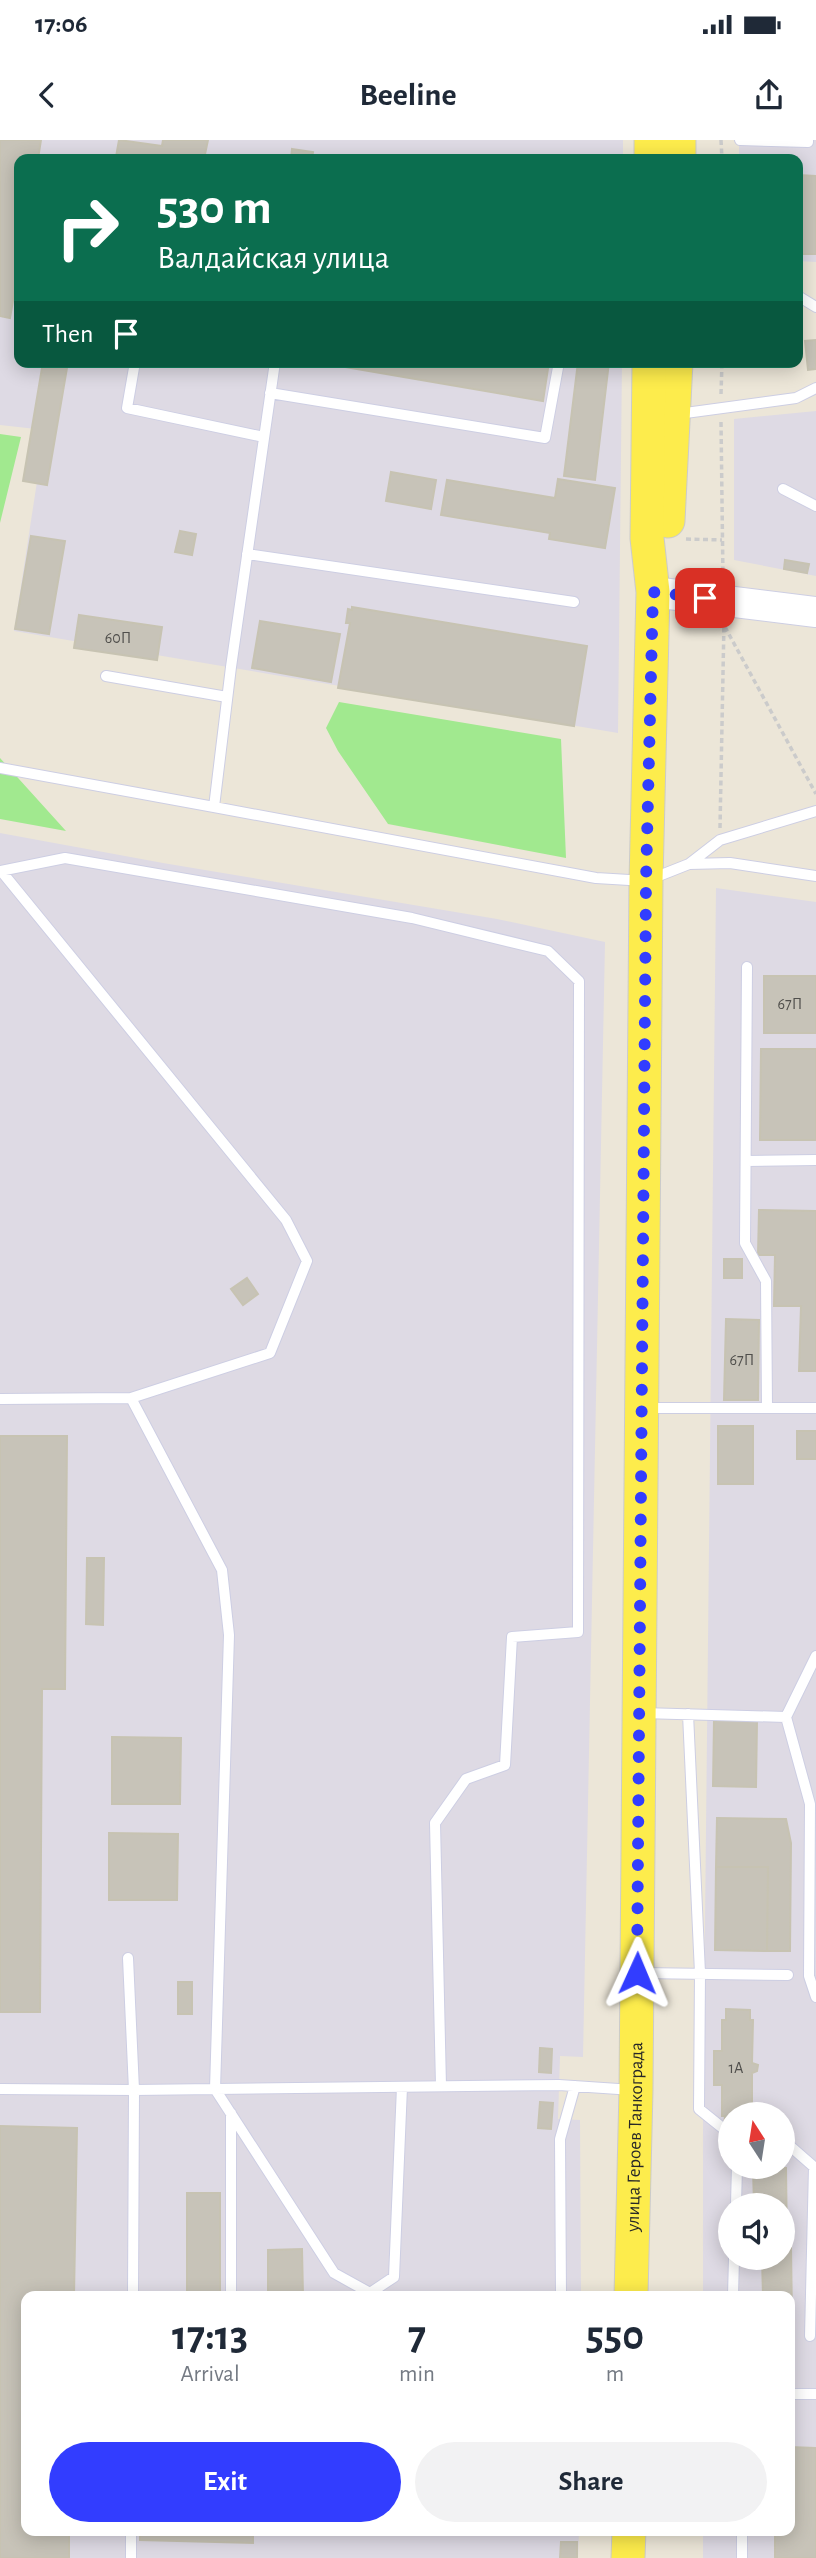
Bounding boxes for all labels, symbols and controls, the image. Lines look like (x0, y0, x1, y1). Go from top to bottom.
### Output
text: 17:06 (35, 11, 88, 37)
icon: back (28, 76, 66, 114)
icon: share (750, 76, 788, 114)
text: Beeline (359, 79, 457, 111)
icon: right (42, 182, 133, 273)
text: 530 m (157, 184, 272, 233)
text: Валдайская улица (157, 242, 389, 274)
icon: arrive (107, 315, 145, 353)
text: Then (42, 321, 93, 347)
pin (675, 568, 735, 628)
icon: arrive (686, 579, 724, 617)
house number: 60П (105, 630, 131, 646)
house number: 67П (778, 996, 802, 1012)
house number: 67П (730, 1352, 754, 1368)
position arrow (600, 1936, 674, 2010)
street label: улица Героев Танкограда (623, 2042, 646, 2233)
house number: 1А (729, 2060, 744, 2076)
north arrow (718, 2102, 794, 2179)
map controls (718, 2102, 795, 2270)
button: sound (718, 2193, 795, 2270)
text: 17:13 (172, 2315, 248, 2357)
text: 7 (408, 2315, 426, 2357)
text: 550 (586, 2315, 644, 2357)
text: Arrival (180, 2363, 240, 2386)
text: min (399, 2363, 435, 2386)
text: m (606, 2363, 624, 2386)
button: Exit (49, 2442, 401, 2522)
button: Share (415, 2442, 767, 2522)

